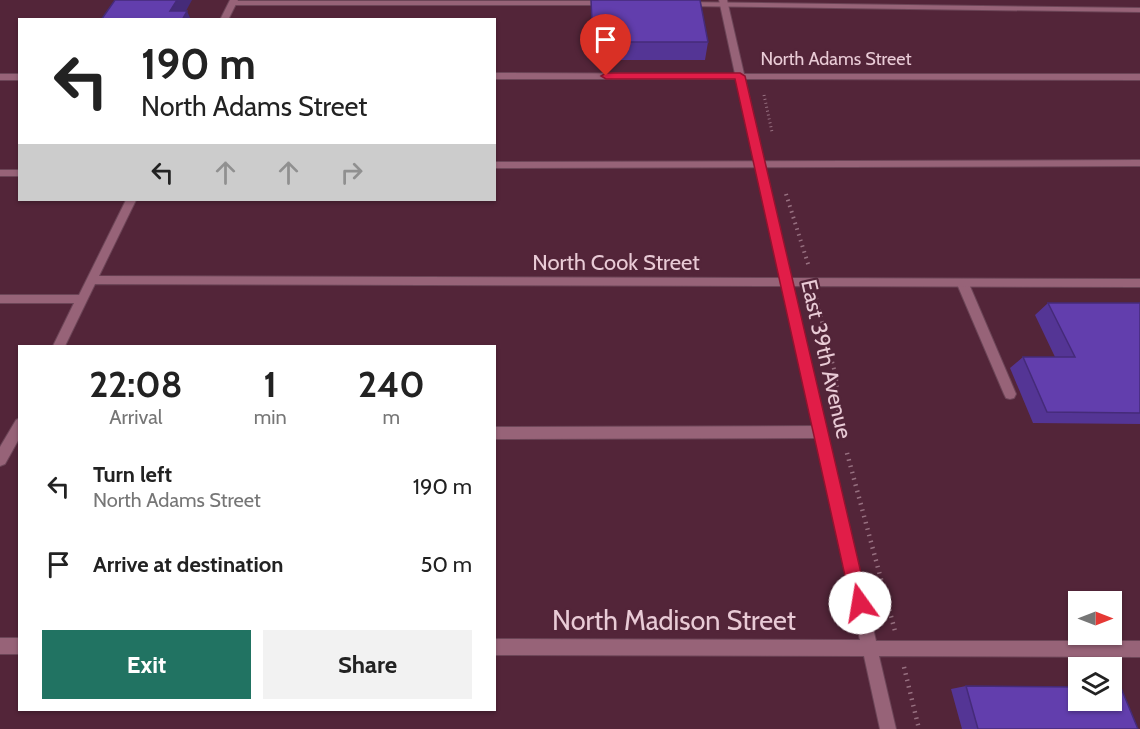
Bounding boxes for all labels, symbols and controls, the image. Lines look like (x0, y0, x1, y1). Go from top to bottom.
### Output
pin (580, 14, 631, 76)
icon: arrive (589, 23, 622, 56)
text: 190 m (141, 38, 256, 90)
icon: left (42, 42, 120, 120)
street label: North Adams Street (761, 48, 911, 70)
text: North Adams Street (141, 90, 367, 123)
icon: left (146, 156, 179, 189)
icon: ahead (209, 156, 242, 189)
icon: ahead (272, 156, 305, 189)
icon: right (335, 156, 368, 189)
street label: North Cook Street (532, 249, 700, 276)
street label: East 39th Avenue (795, 277, 858, 441)
text: 22:08 (89, 362, 182, 406)
text: 1 (264, 362, 277, 406)
text: 240 (358, 362, 425, 406)
text: Arrival (109, 405, 162, 429)
text: min (254, 405, 287, 429)
text: m (383, 405, 400, 429)
text: Turn left (93, 461, 172, 488)
icon: left (42, 470, 75, 503)
text: 190 m (413, 473, 472, 500)
text: North Adams Street (93, 488, 261, 512)
icon: arrive (42, 548, 75, 581)
text: Arrive at destination (93, 551, 283, 578)
text: 50 m (420, 551, 472, 578)
position arrow (828, 571, 892, 635)
north arrow (1068, 591, 1122, 645)
map controls (1068, 591, 1122, 711)
street label: North Madison Street (552, 604, 796, 637)
button: Exit (42, 630, 251, 699)
button: Share (263, 630, 472, 699)
button: layers (1068, 657, 1122, 711)

